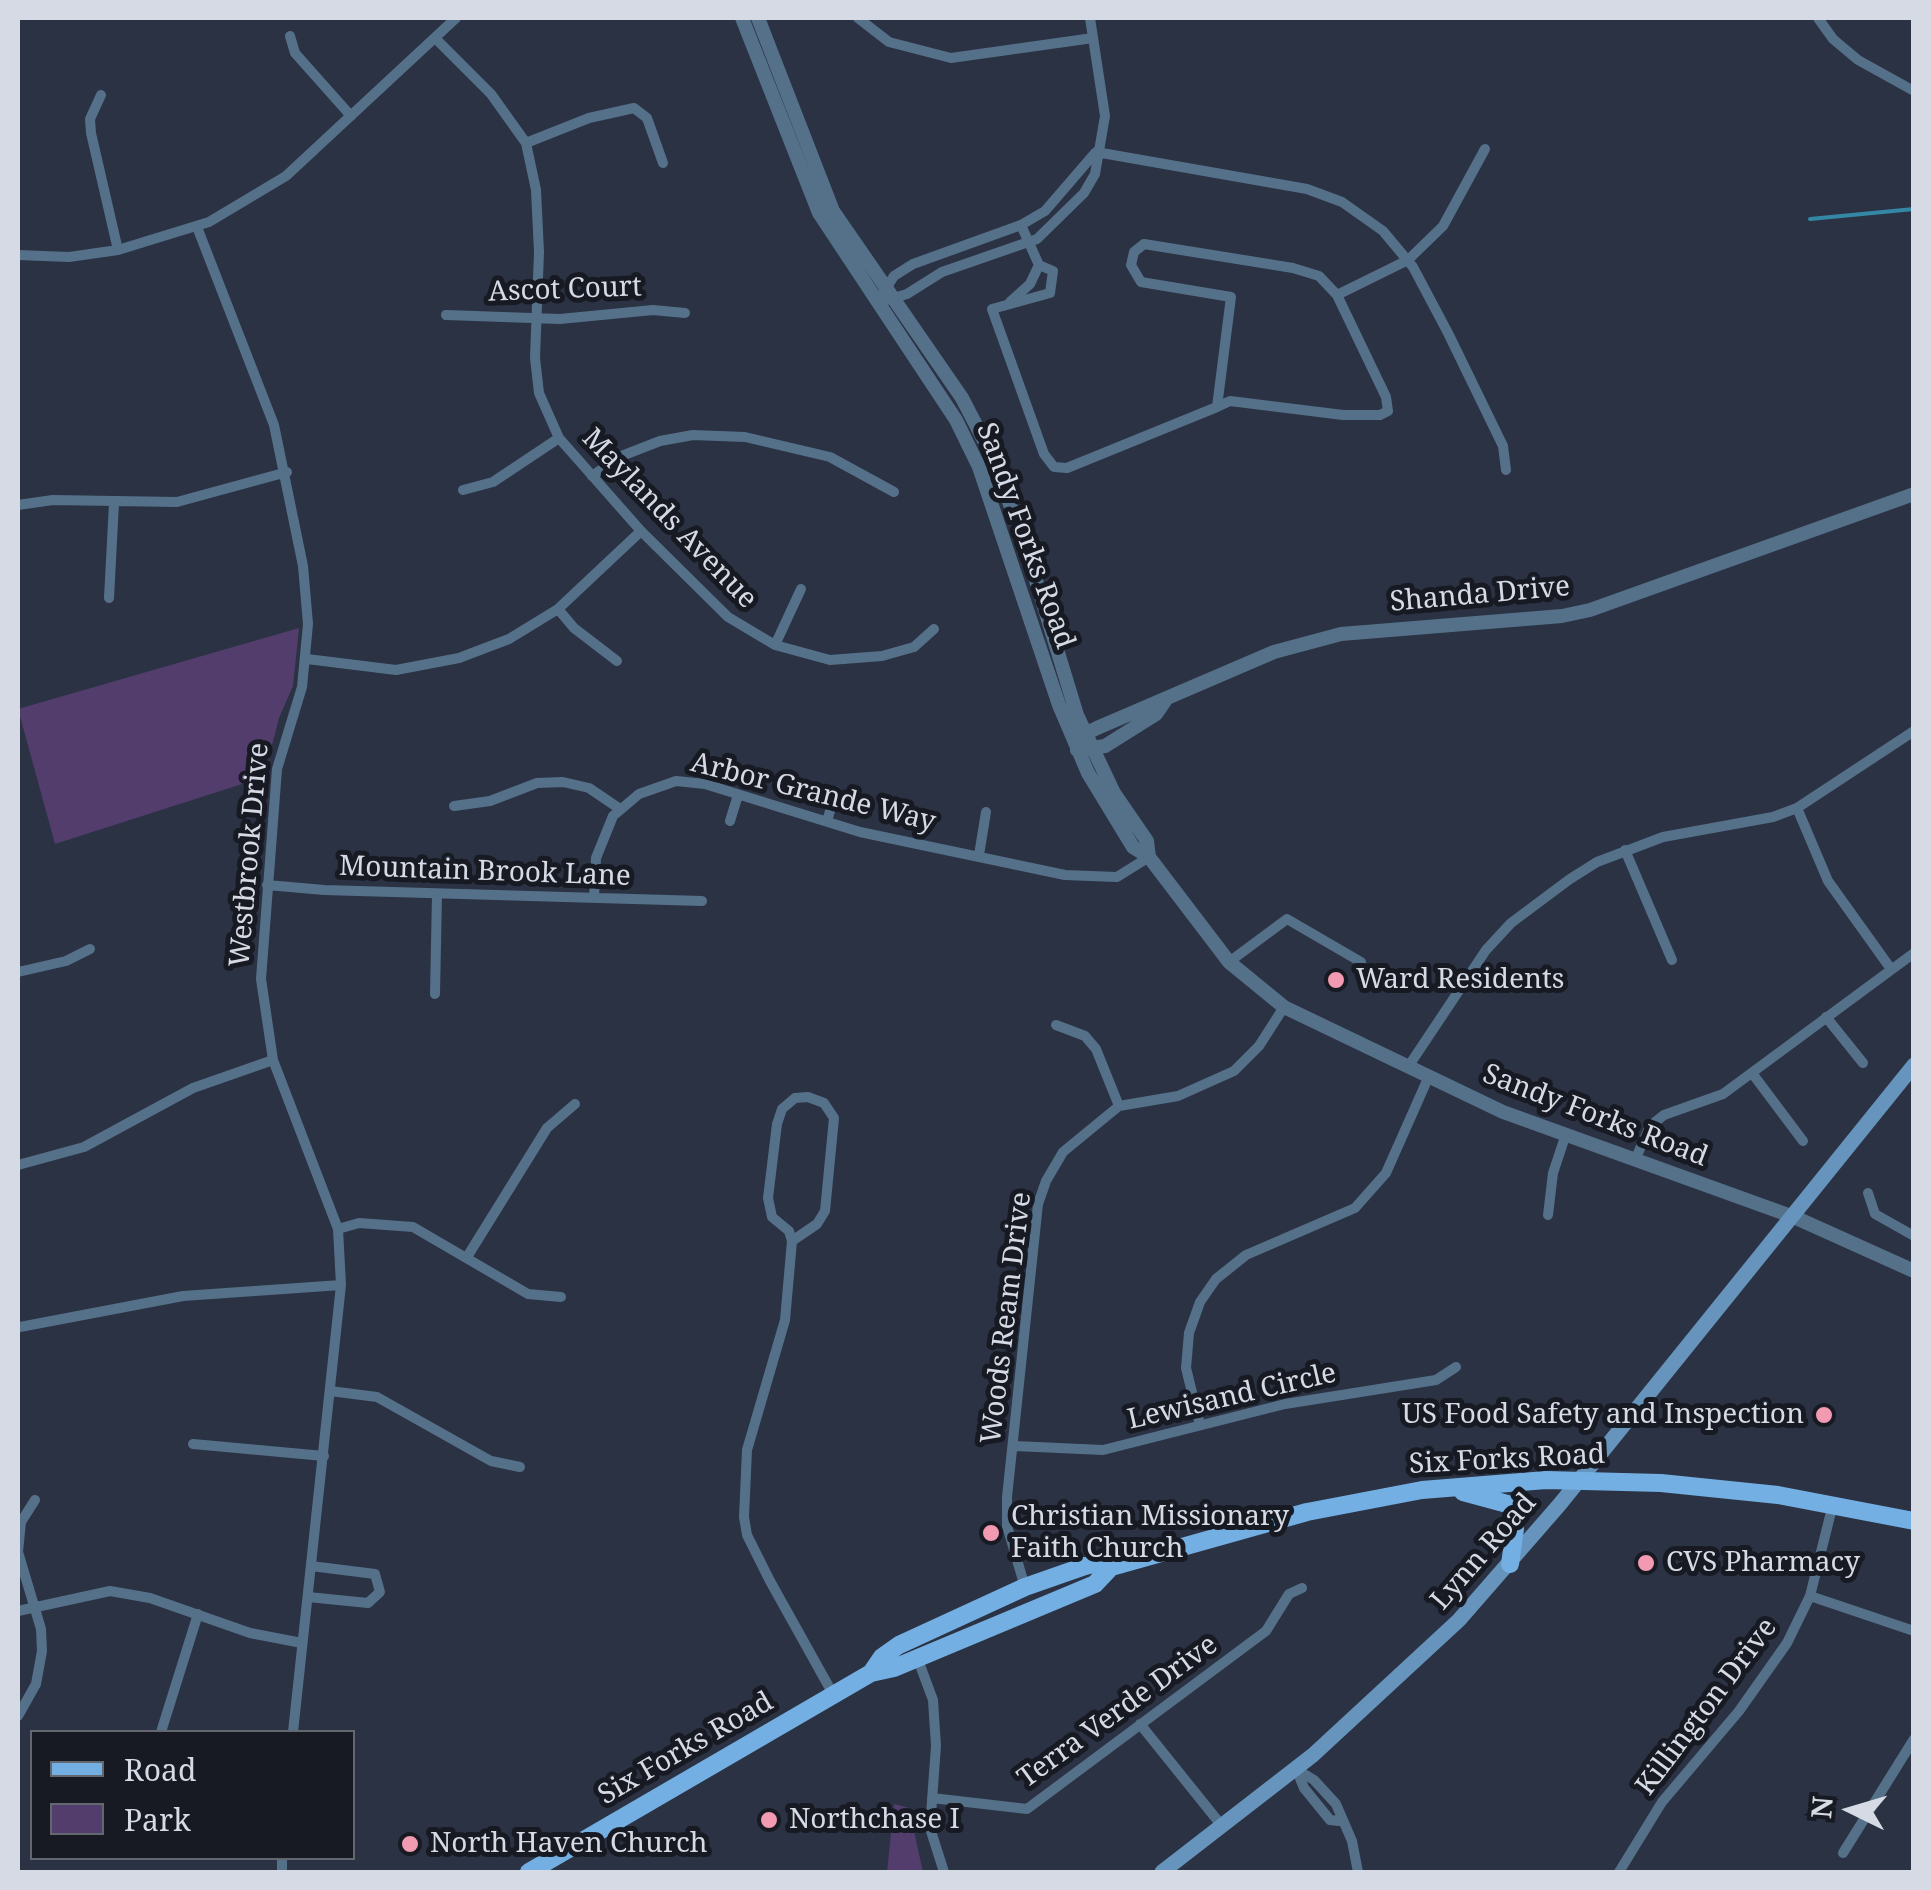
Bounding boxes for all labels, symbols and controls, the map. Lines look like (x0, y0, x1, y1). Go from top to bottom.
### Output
street label: Ascot Court (488, 271, 642, 309)
street label: Sandy Forks Road (969, 418, 1081, 654)
street label: Maylands Avenue (575, 422, 763, 616)
street label: Shanda Drive (1388, 570, 1572, 620)
street label: Westbrook Drive (223, 741, 277, 969)
street label: Arbor Grande Way (687, 746, 939, 840)
street label: Mountain Brook Lane (339, 850, 631, 894)
place label: Ward Residents (1356, 963, 1564, 997)
marker: Ward Residents (1325, 969, 1347, 991)
street label: Sandy Forks Road (1478, 1058, 1712, 1174)
street label: Woods Ream Drive (975, 1190, 1039, 1446)
street label: Lewisand Circle (1124, 1357, 1340, 1437)
place label: US Food Safety and Inspection (1402, 1398, 1804, 1432)
marker: US Food Safety and Inspection (1813, 1404, 1835, 1426)
street label: Six Forks Road (1408, 1438, 1606, 1482)
street label: Lynn Road (1424, 1487, 1544, 1617)
place label: Christian Missionary Faith Church (1011, 1500, 1289, 1566)
marker: Christian Missionary Faith Church (980, 1522, 1002, 1544)
place label: CVS Pharmacy (1666, 1546, 1860, 1580)
marker: CVS Pharmacy (1635, 1552, 1657, 1574)
street label: Killington Drive (1629, 1612, 1785, 1802)
street label: Terra Verde Drive (1012, 1628, 1224, 1796)
street label: Six Forks Road (593, 1685, 779, 1813)
legend (30, 1730, 355, 1860)
text: Road (124, 1749, 196, 1790)
north arrow (1801, 1760, 1901, 1860)
text: N (1801, 1795, 1841, 1820)
text: Park (124, 1799, 191, 1840)
place label: Northchase I (789, 1803, 960, 1837)
marker: Northchase I (758, 1809, 780, 1831)
place label: North Haven Church (430, 1827, 708, 1861)
marker: North Haven Church (399, 1833, 421, 1855)

